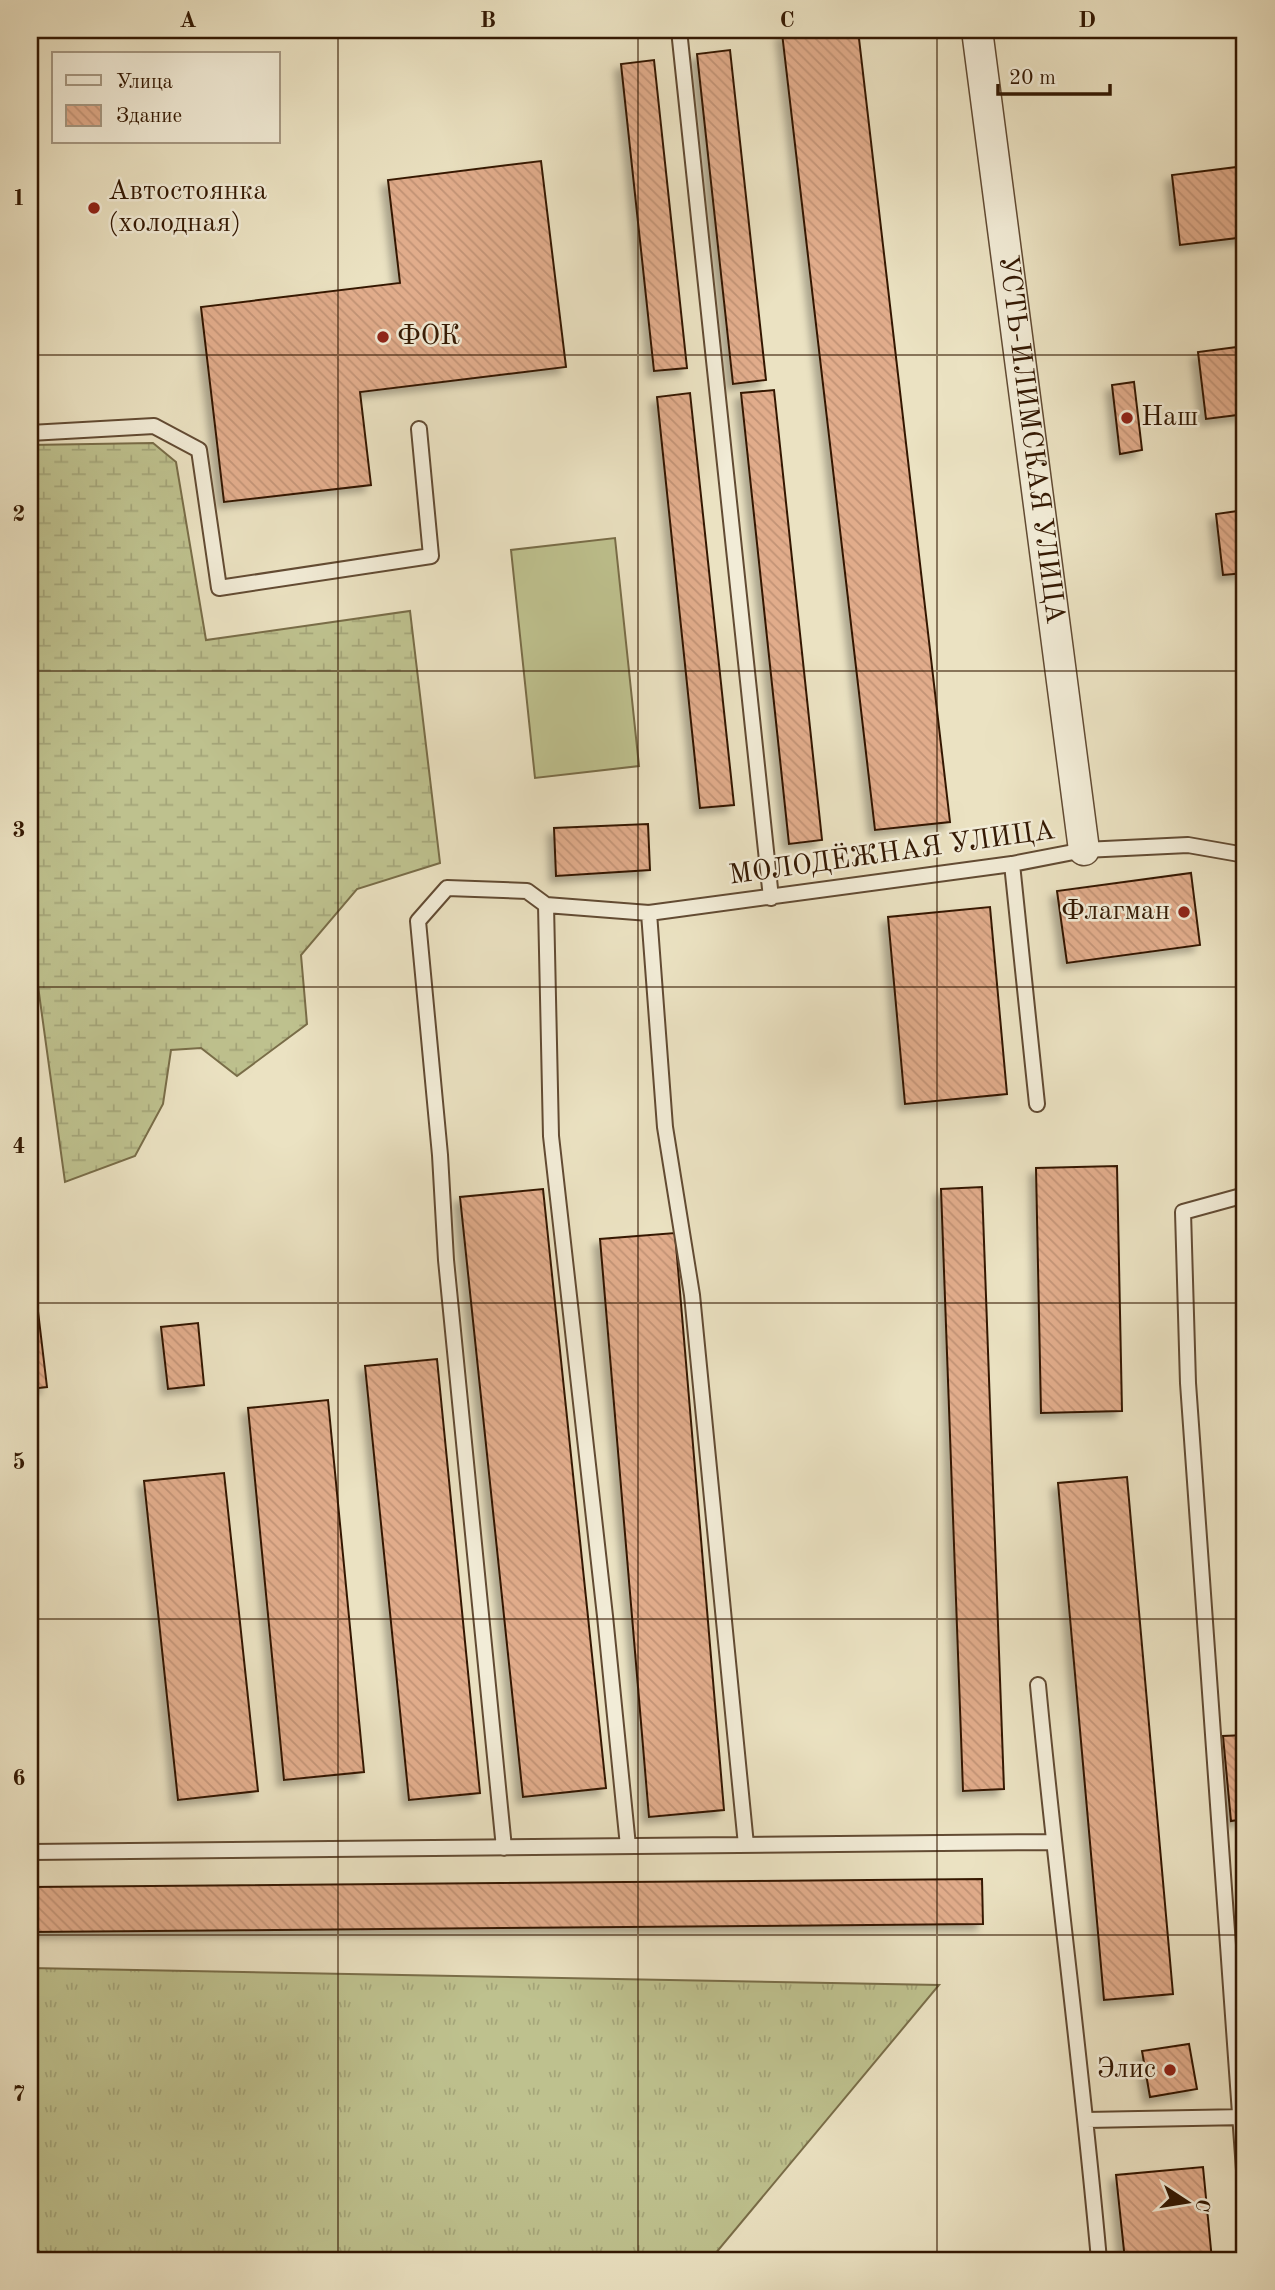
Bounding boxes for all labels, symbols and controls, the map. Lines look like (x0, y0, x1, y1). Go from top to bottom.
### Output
text: A (179, 9, 197, 32)
text: B (480, 9, 496, 32)
text: C (779, 9, 795, 32)
text: D (1078, 9, 1096, 32)
legend (52, 52, 280, 144)
scale bar (998, 52, 1110, 96)
text: 20 m (1009, 68, 1056, 89)
text: Улица (116, 72, 173, 93)
text: Здание (116, 106, 182, 127)
place label: Автостоянка (холодная) (108, 178, 267, 238)
text: 1 (12, 187, 26, 210)
marker: Автостоянка (холодная) (86, 200, 102, 216)
street label: УСТЬ-ИЛИМСКАЯ УЛИЦА (993, 253, 1068, 626)
place label: ФОК (397, 323, 461, 351)
marker: ФОК (375, 329, 391, 345)
place label: Наш (1141, 404, 1198, 432)
marker: Наш (1119, 410, 1135, 426)
text: 2 (12, 503, 26, 526)
street label: МОЛОДЁЖНАЯ УЛИЦА (726, 813, 1057, 891)
text: 3 (12, 819, 26, 842)
place label: Флагман (1061, 898, 1170, 926)
marker: Флагман (1176, 904, 1192, 920)
text: 4 (12, 1135, 26, 1158)
text: 5 (12, 1451, 26, 1474)
text: 6 (12, 1767, 26, 1790)
place label: Элис (1097, 2056, 1156, 2084)
marker: Элис (1162, 2062, 1178, 2078)
text: 7 (12, 2083, 26, 2106)
north arrow (1152, 2168, 1222, 2238)
text: С (1191, 2197, 1212, 2213)

